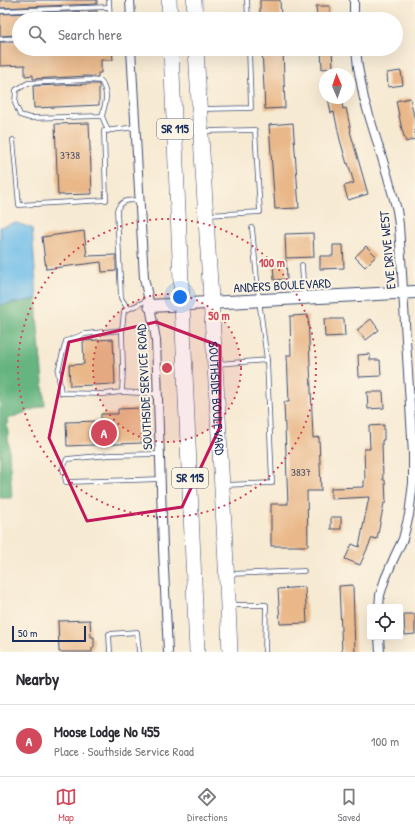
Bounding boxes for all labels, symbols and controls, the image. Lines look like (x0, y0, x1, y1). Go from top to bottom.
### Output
search box (12, 12, 403, 56)
icon: search (26, 23, 48, 45)
text: Search here (58, 24, 122, 45)
north arrow (319, 68, 355, 104)
road number: SR 115 (157, 119, 193, 139)
house number: 3738 (60, 148, 80, 162)
street label: EVE DRIVE WEST (375, 209, 399, 290)
text: 100 m (259, 254, 285, 271)
street label: ANDERS BOULEVARD (233, 273, 332, 297)
your location (170, 287, 190, 307)
text: 50 m (208, 307, 230, 324)
street label: SOUTHSIDE SERVICE ROAD (132, 323, 156, 450)
street label: SOUTHSIDE BOULEVARD (205, 341, 229, 457)
centre of rings (160, 361, 174, 375)
pin: A (91, 418, 117, 448)
house number: 3837 (291, 465, 311, 479)
road number: SR 115 (172, 468, 208, 488)
map controls (367, 604, 403, 640)
button: locate (367, 604, 403, 640)
scale bar (12, 624, 86, 643)
text: 50 m (18, 626, 38, 640)
text: Nearby (16, 667, 59, 690)
text: Moose Lodge No 455 (54, 721, 160, 742)
text: A (26, 732, 32, 750)
text: 100 m (371, 732, 399, 750)
text: Place · Southside Service Road (54, 742, 194, 760)
tab: Map (55, 786, 77, 824)
tab: Directions (187, 786, 228, 824)
tab: Saved (338, 786, 360, 824)

